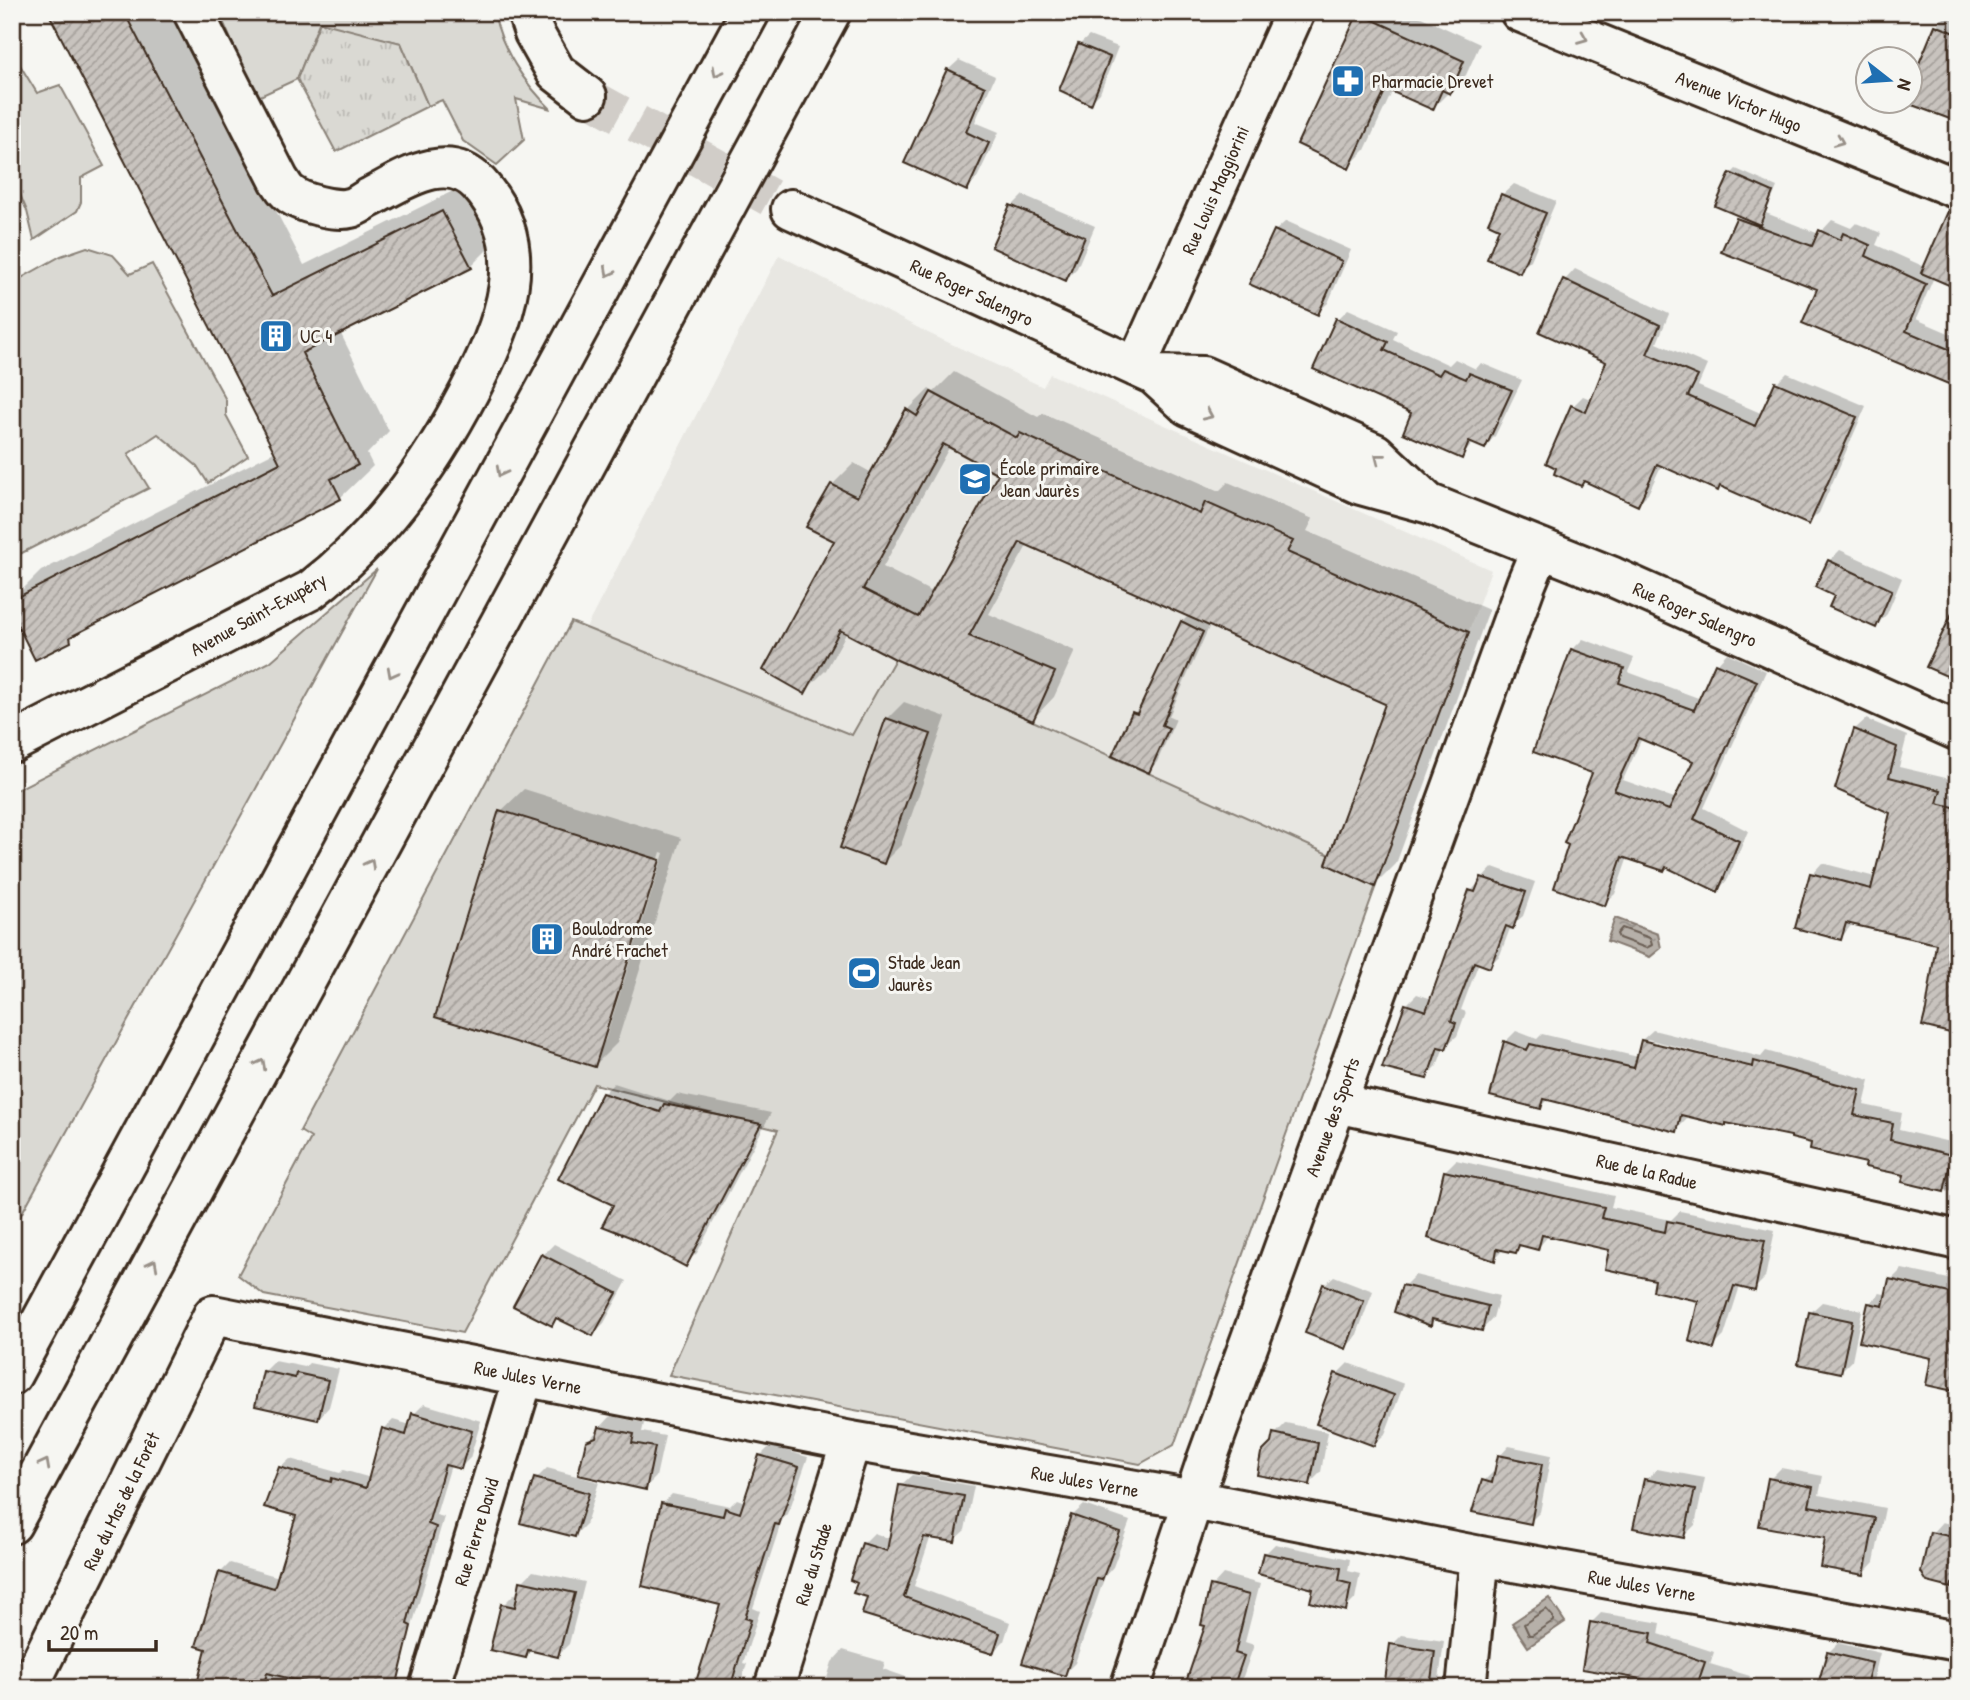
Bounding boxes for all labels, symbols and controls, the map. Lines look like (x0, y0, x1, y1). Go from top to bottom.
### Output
one-way arrow (1576, 29, 1588, 43)
north arrow (1854, 46, 1924, 116)
pharmacy icon: Pharmacie Drevet (1329, 62, 1367, 100)
street label: Avenue Victor Hugo (1672, 64, 1806, 138)
one-way arrow (712, 65, 725, 78)
place label: Pharmacie Drevet (1372, 68, 1494, 94)
text: N (1891, 76, 1919, 94)
street label: Rue Louis Maggiorini (1175, 121, 1255, 259)
one-way arrow (1833, 133, 1845, 147)
street label: Rue Roger Salengro (906, 252, 1038, 332)
one-way arrow (604, 265, 617, 278)
building icon: UC 4 (257, 317, 295, 355)
place label: UC 4 (300, 323, 332, 349)
one-way arrow (1201, 407, 1214, 421)
one-way arrow (1374, 454, 1387, 467)
place label: École primaire Jean Jaurès (1000, 455, 1100, 503)
school or university icon: École primaire Jean Jaurès (956, 460, 994, 498)
one-way arrow (495, 465, 509, 478)
street label: Avenue Saint-Exupéry (186, 566, 330, 662)
street label: Rue Roger Salengro (1629, 575, 1761, 653)
one-way arrow (387, 665, 401, 678)
one-way arrow (362, 859, 375, 871)
place label: Boulodrome André Frachet (572, 915, 668, 963)
building icon: Boulodrome André Frachet (528, 920, 566, 958)
place label: Stade Jean Jaurès (888, 949, 961, 997)
sports icon: Stade Jean Jaurès (845, 954, 883, 992)
street label: Avenue des Sports (1298, 1054, 1366, 1180)
one-way arrow (253, 1059, 267, 1071)
street label: Rue de la Radue (1594, 1147, 1701, 1195)
one-way arrow (145, 1259, 158, 1271)
street label: Rue Jules Verne (472, 1354, 584, 1400)
street label: Rue du Mas de la Forêt (76, 1427, 166, 1574)
one-way arrow (37, 1459, 50, 1471)
street label: Rue Jules Verne (1029, 1459, 1141, 1503)
street label: Rue Pierre David (447, 1474, 505, 1589)
street label: Rue du Stade (788, 1519, 838, 1609)
street label: Rue Jules Verne (1586, 1563, 1698, 1607)
scale bar (49, 1609, 156, 1653)
text: 20 m (60, 1618, 98, 1647)

